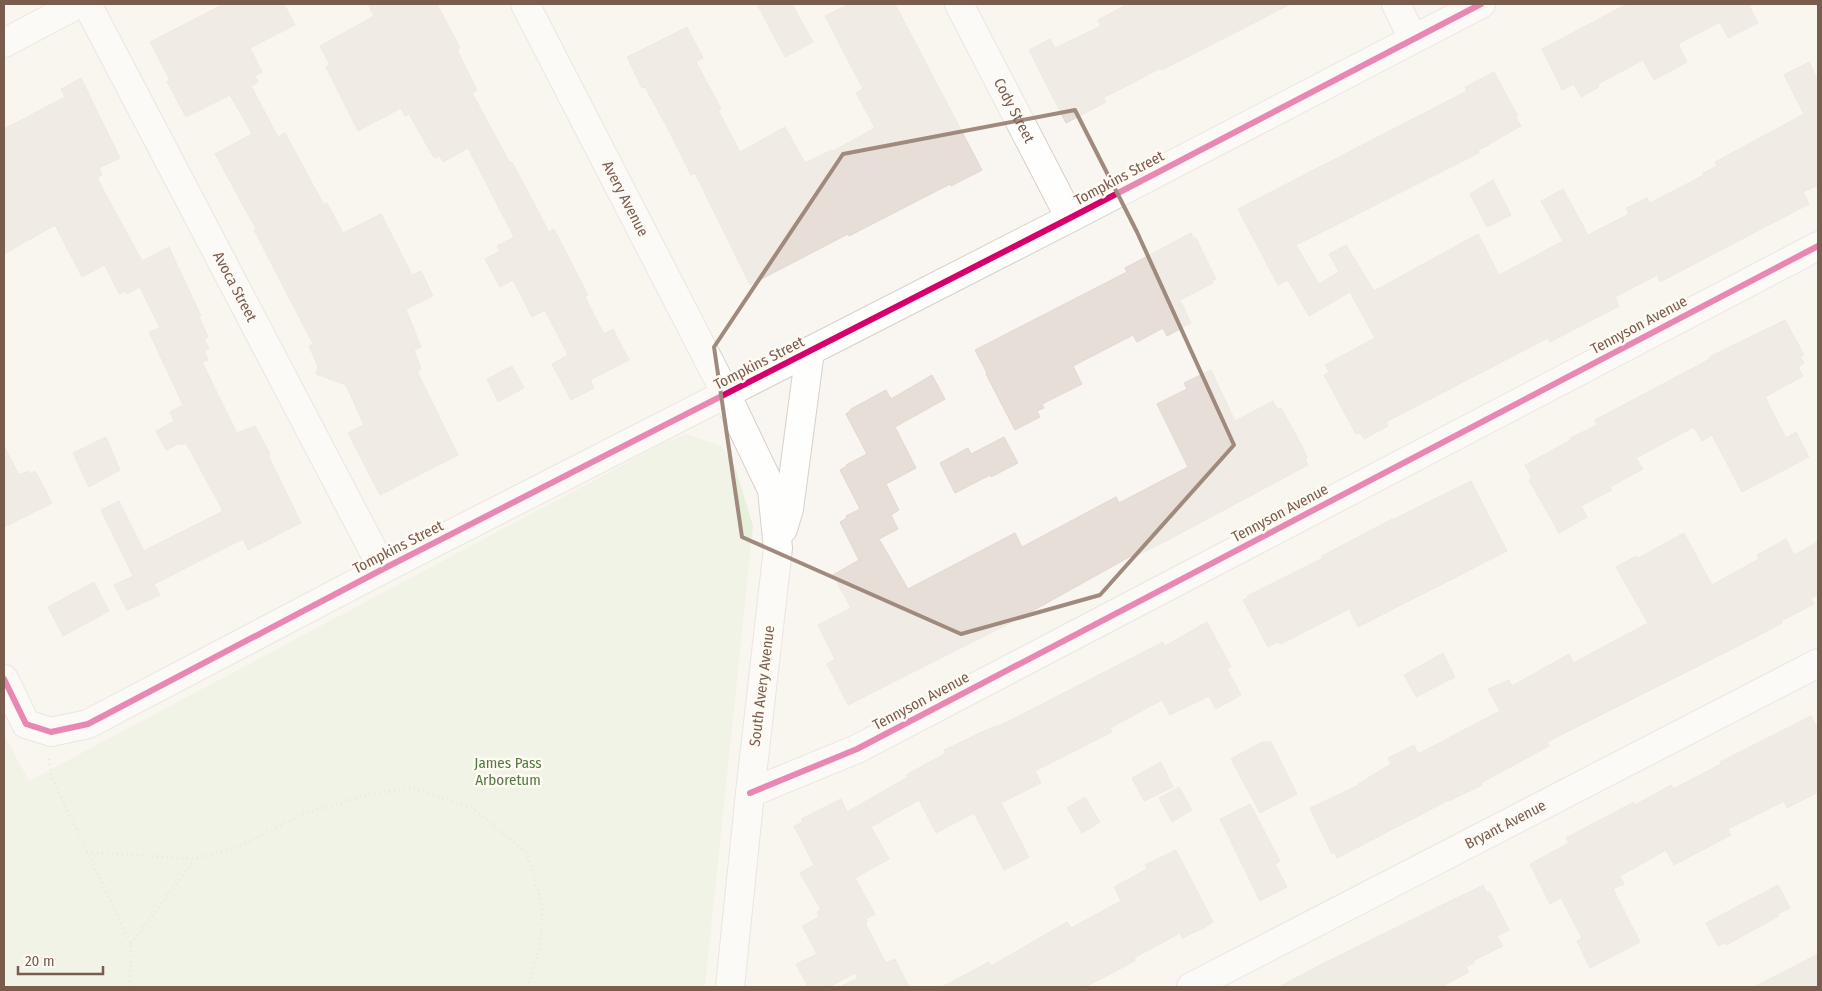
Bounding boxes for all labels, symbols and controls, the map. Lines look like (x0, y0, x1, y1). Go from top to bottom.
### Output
street label: Cody Street (990, 75, 1039, 146)
street label: Tompkins Street (1071, 147, 1167, 209)
street label: Avery Avenue (598, 158, 652, 239)
street label: Avoca Street (209, 249, 261, 325)
street label: Tennyson Avenue (1588, 292, 1690, 358)
street label: Tompkins Street (711, 332, 807, 393)
street label: Tennyson Avenue (1229, 480, 1331, 546)
street label: Tompkins Street (350, 516, 446, 577)
street label: South Avery Avenue (746, 624, 778, 748)
street label: Tennyson Avenue (870, 668, 972, 734)
park label: James Pass Arboretum (474, 754, 542, 789)
street label: Bryant Avenue (1462, 796, 1549, 853)
scale bar (18, 944, 102, 976)
text: 20 m (25, 952, 55, 970)

